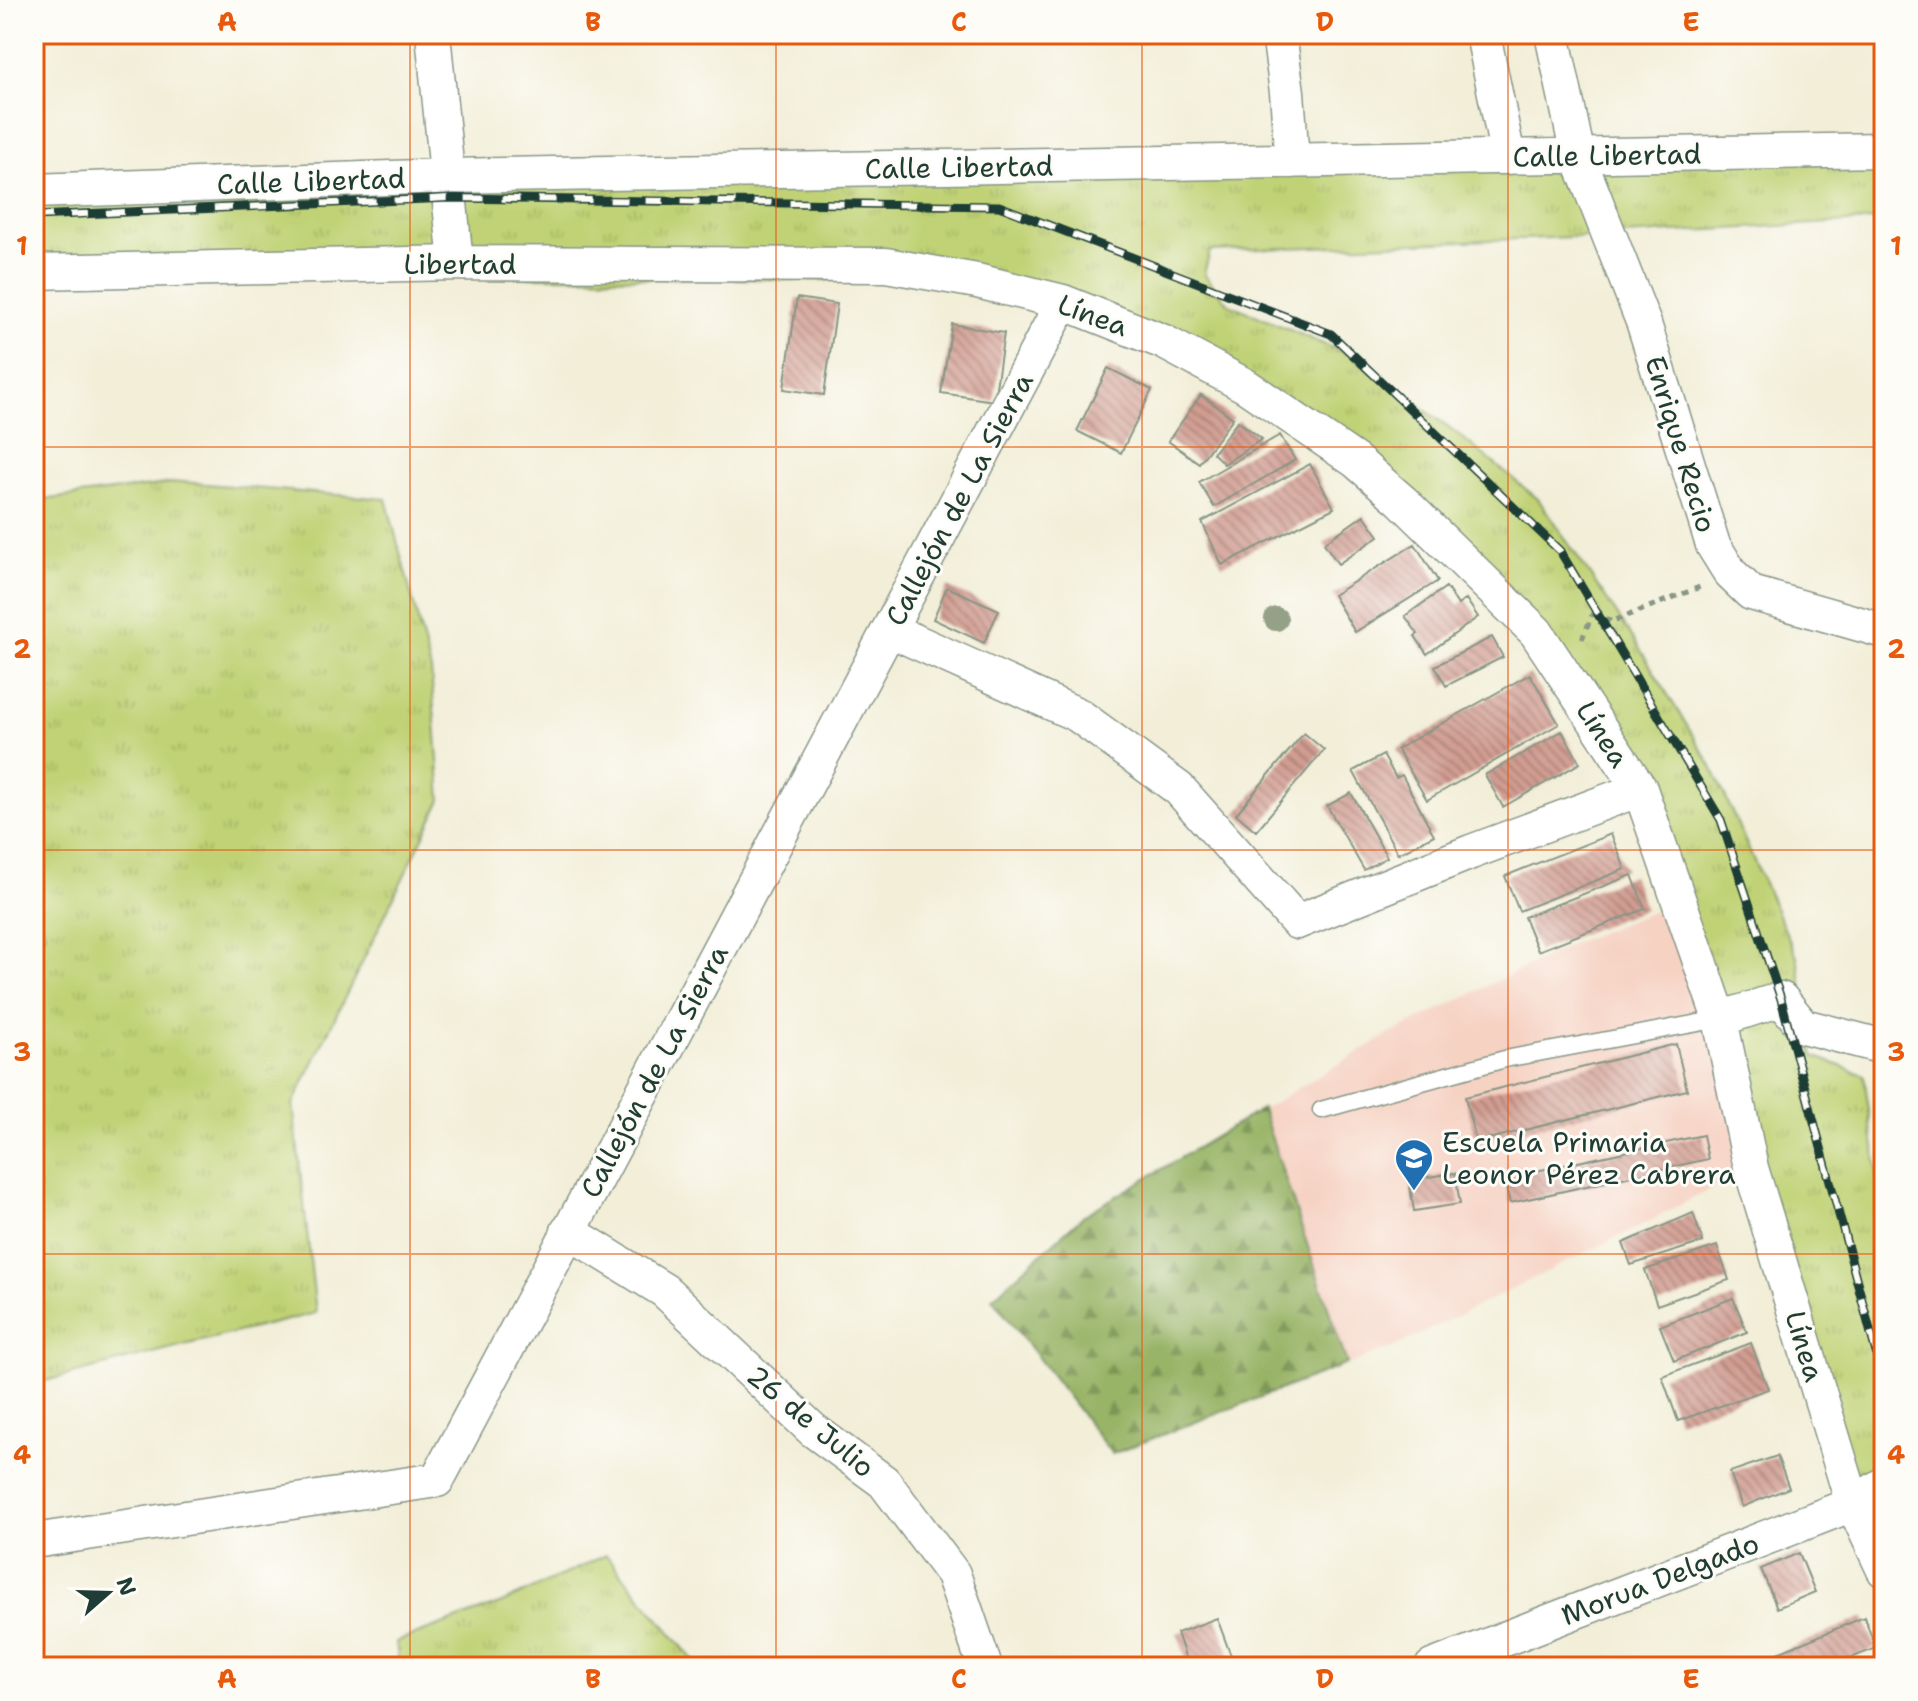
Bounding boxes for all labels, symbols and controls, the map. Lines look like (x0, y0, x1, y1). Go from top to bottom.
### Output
text: A (217, 4, 237, 39)
text: B (585, 4, 601, 39)
text: C (951, 4, 967, 39)
text: D (1316, 4, 1334, 39)
text: E (1682, 4, 1700, 39)
street label: Calle Libertad (1512, 134, 1702, 176)
street label: Calle Libertad (864, 146, 1054, 188)
street label: Calle Libertad (216, 159, 406, 203)
text: 1 (16, 228, 28, 263)
text: 1 (1890, 228, 1902, 263)
street label: Libertad (404, 245, 516, 283)
street label: Línea (1053, 285, 1133, 345)
street label: Enrique Recio (1636, 351, 1726, 537)
street label: Callejón de La Sierra (876, 366, 1042, 632)
text: 2 (13, 631, 31, 666)
text: 2 (1887, 631, 1905, 666)
street label: Línea (1567, 693, 1639, 775)
street label: Callejón de La Sierra (571, 938, 737, 1204)
text: 3 (13, 1034, 31, 1069)
text: 3 (1887, 1034, 1905, 1069)
place label: Escuela Primaria Leonor Pérez Cabrera (1442, 1123, 1736, 1193)
school or university icon: Escuela Primaria Leonor Pérez Cabrera (1393, 1137, 1435, 1192)
street label: Línea (1776, 1306, 1834, 1386)
street label: 26 de Julio (739, 1356, 883, 1486)
text: 4 (13, 1437, 31, 1472)
text: 4 (1887, 1437, 1905, 1472)
street label: Morua Delgado (1556, 1524, 1764, 1634)
north arrow (68, 1553, 148, 1633)
text: N (110, 1573, 143, 1599)
text: A (217, 1661, 237, 1696)
text: B (585, 1661, 601, 1696)
text: C (951, 1661, 967, 1696)
text: D (1316, 1661, 1334, 1696)
text: E (1682, 1661, 1700, 1696)

